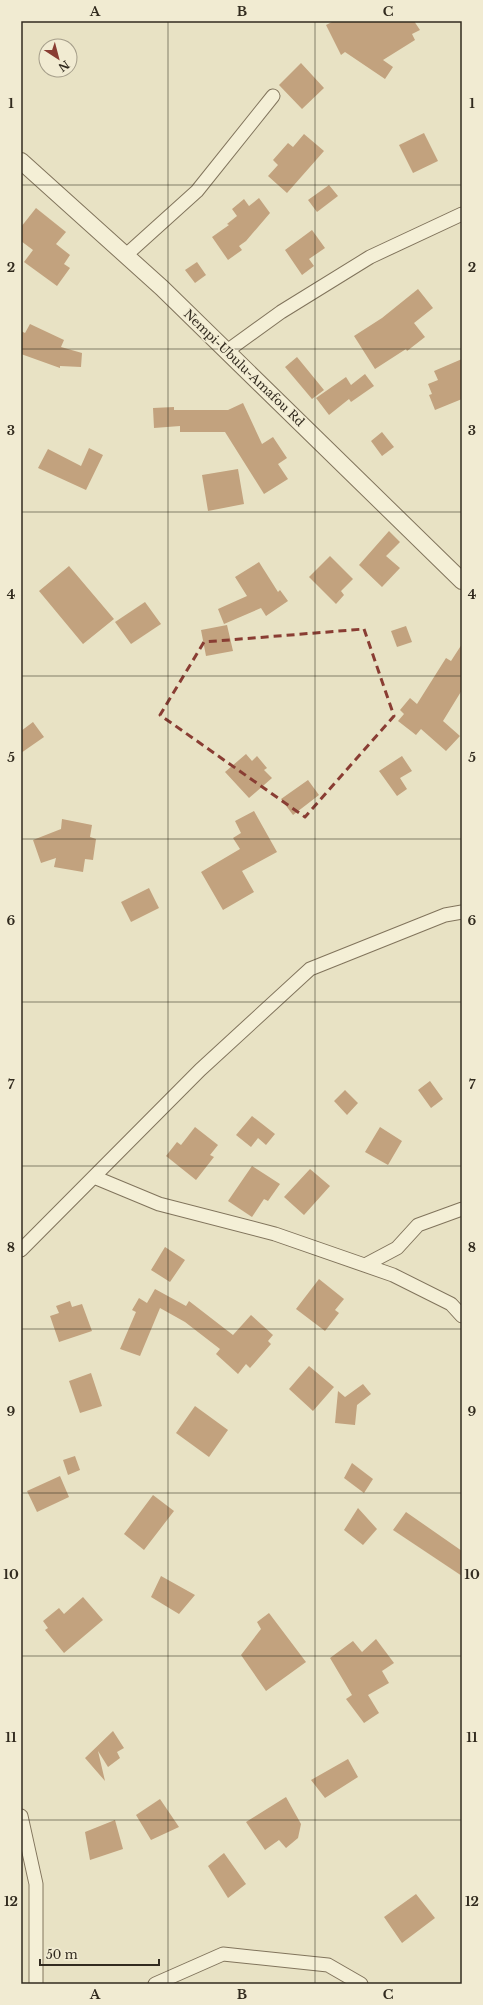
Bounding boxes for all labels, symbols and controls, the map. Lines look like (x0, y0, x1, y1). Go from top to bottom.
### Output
text: A (89, 3, 101, 20)
text: B (237, 3, 247, 20)
text: C (383, 3, 394, 20)
north arrow (38, 38, 78, 78)
text: N (55, 57, 72, 75)
text: 1 (8, 95, 14, 112)
text: 1 (469, 95, 475, 112)
text: 2 (7, 259, 15, 276)
text: 2 (468, 259, 476, 276)
street label: Nempi-Ubulu-Amafou Rd (181, 306, 308, 429)
text: 3 (7, 422, 15, 439)
text: 3 (468, 422, 476, 439)
text: 4 (7, 586, 16, 603)
text: 4 (468, 586, 477, 603)
text: 5 (7, 749, 15, 766)
text: 5 (468, 749, 476, 766)
text: 6 (7, 912, 16, 929)
text: 6 (468, 912, 477, 929)
text: 7 (8, 1076, 15, 1093)
text: 7 (469, 1076, 476, 1093)
text: 8 (7, 1239, 15, 1256)
text: 8 (468, 1239, 476, 1256)
text: 9 (7, 1403, 16, 1420)
text: 9 (468, 1403, 477, 1420)
text: 10 (3, 1566, 19, 1583)
text: 10 (464, 1566, 480, 1583)
text: 11 (5, 1729, 17, 1746)
text: 11 (466, 1729, 478, 1746)
text: 12 (4, 1893, 18, 1910)
text: 12 (465, 1893, 479, 1910)
scale bar (40, 1941, 159, 1967)
text: 50 m (46, 1947, 78, 1962)
text: A (89, 1986, 101, 2003)
text: B (237, 1986, 247, 2003)
text: C (383, 1986, 394, 2003)

